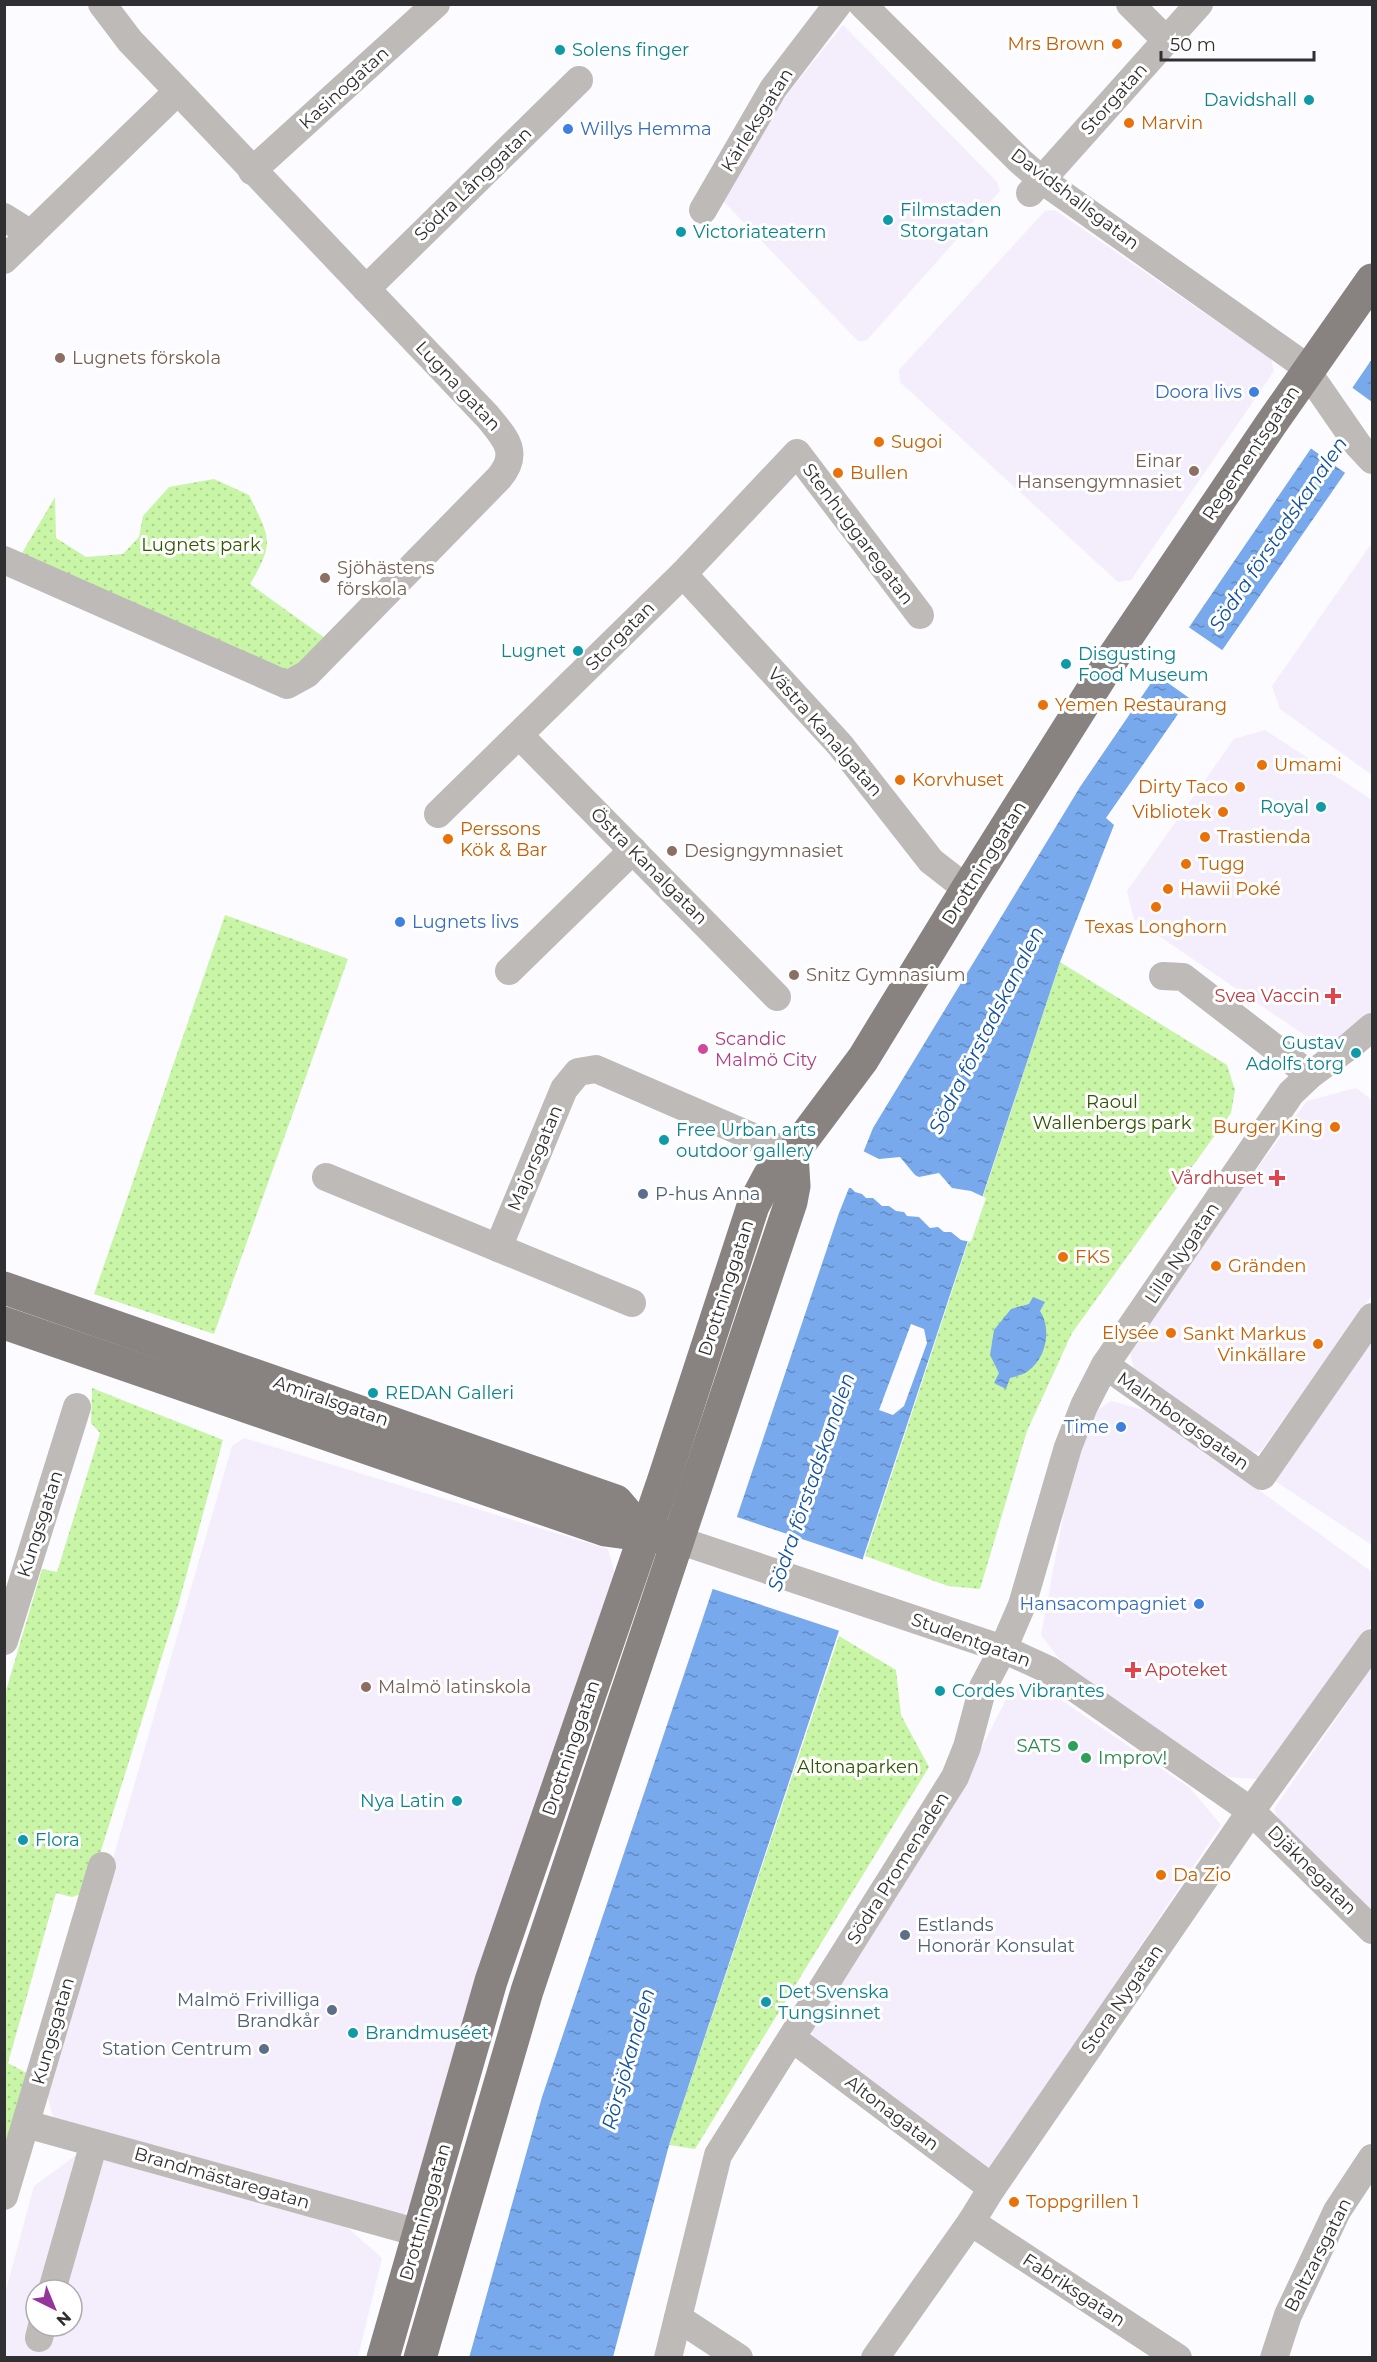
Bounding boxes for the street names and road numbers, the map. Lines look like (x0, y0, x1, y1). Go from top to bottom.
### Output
street label: Kasinogatan (295, 42, 393, 134)
street label: Storgatan (1076, 59, 1152, 139)
street label: Kärleksgatan (716, 64, 798, 176)
street label: Södra Långgatan (410, 122, 536, 246)
street label: Davidshallsgatan (1007, 144, 1143, 254)
street label: Lugna gatan (411, 336, 505, 436)
street label: Regementsgatan (1198, 381, 1304, 525)
street label: Stenhuggaregatan (798, 459, 918, 609)
street label: Storgatan (581, 597, 659, 675)
street label: Västra Kanalgatan (763, 663, 887, 801)
street label: Drottninggatan (937, 797, 1031, 929)
street label: Östra Kanalgatan (586, 803, 712, 929)
street label: Majorsgatan (503, 1102, 567, 1214)
street label: Lilla Nygatan (1140, 1198, 1224, 1308)
street label: Drottninggatan (694, 1217, 758, 1359)
street label: Malmborgsgatan (1113, 1367, 1253, 1475)
street label: Amiralsgatan (271, 1371, 391, 1431)
street label: Kungsgatan (12, 1468, 68, 1580)
street label: Studentgatan (908, 1608, 1034, 1672)
street label: Drottninggatan (538, 1677, 604, 1819)
street label: Södra Promenaden (842, 1788, 954, 1948)
street label: Djäknegatan (1263, 1821, 1361, 1919)
street label: Stora Nygatan (1076, 1940, 1168, 2058)
street label: Kungsgatan (27, 1975, 79, 2087)
street label: Altonagatan (841, 2071, 943, 2155)
street label: Drottninggatan (395, 2141, 455, 2283)
street label: Brandmästaregatan (132, 2142, 312, 2214)
street label: Baltzarsgatan (1280, 2194, 1356, 2316)
street label: Fabriksgatan (1019, 2249, 1129, 2331)

